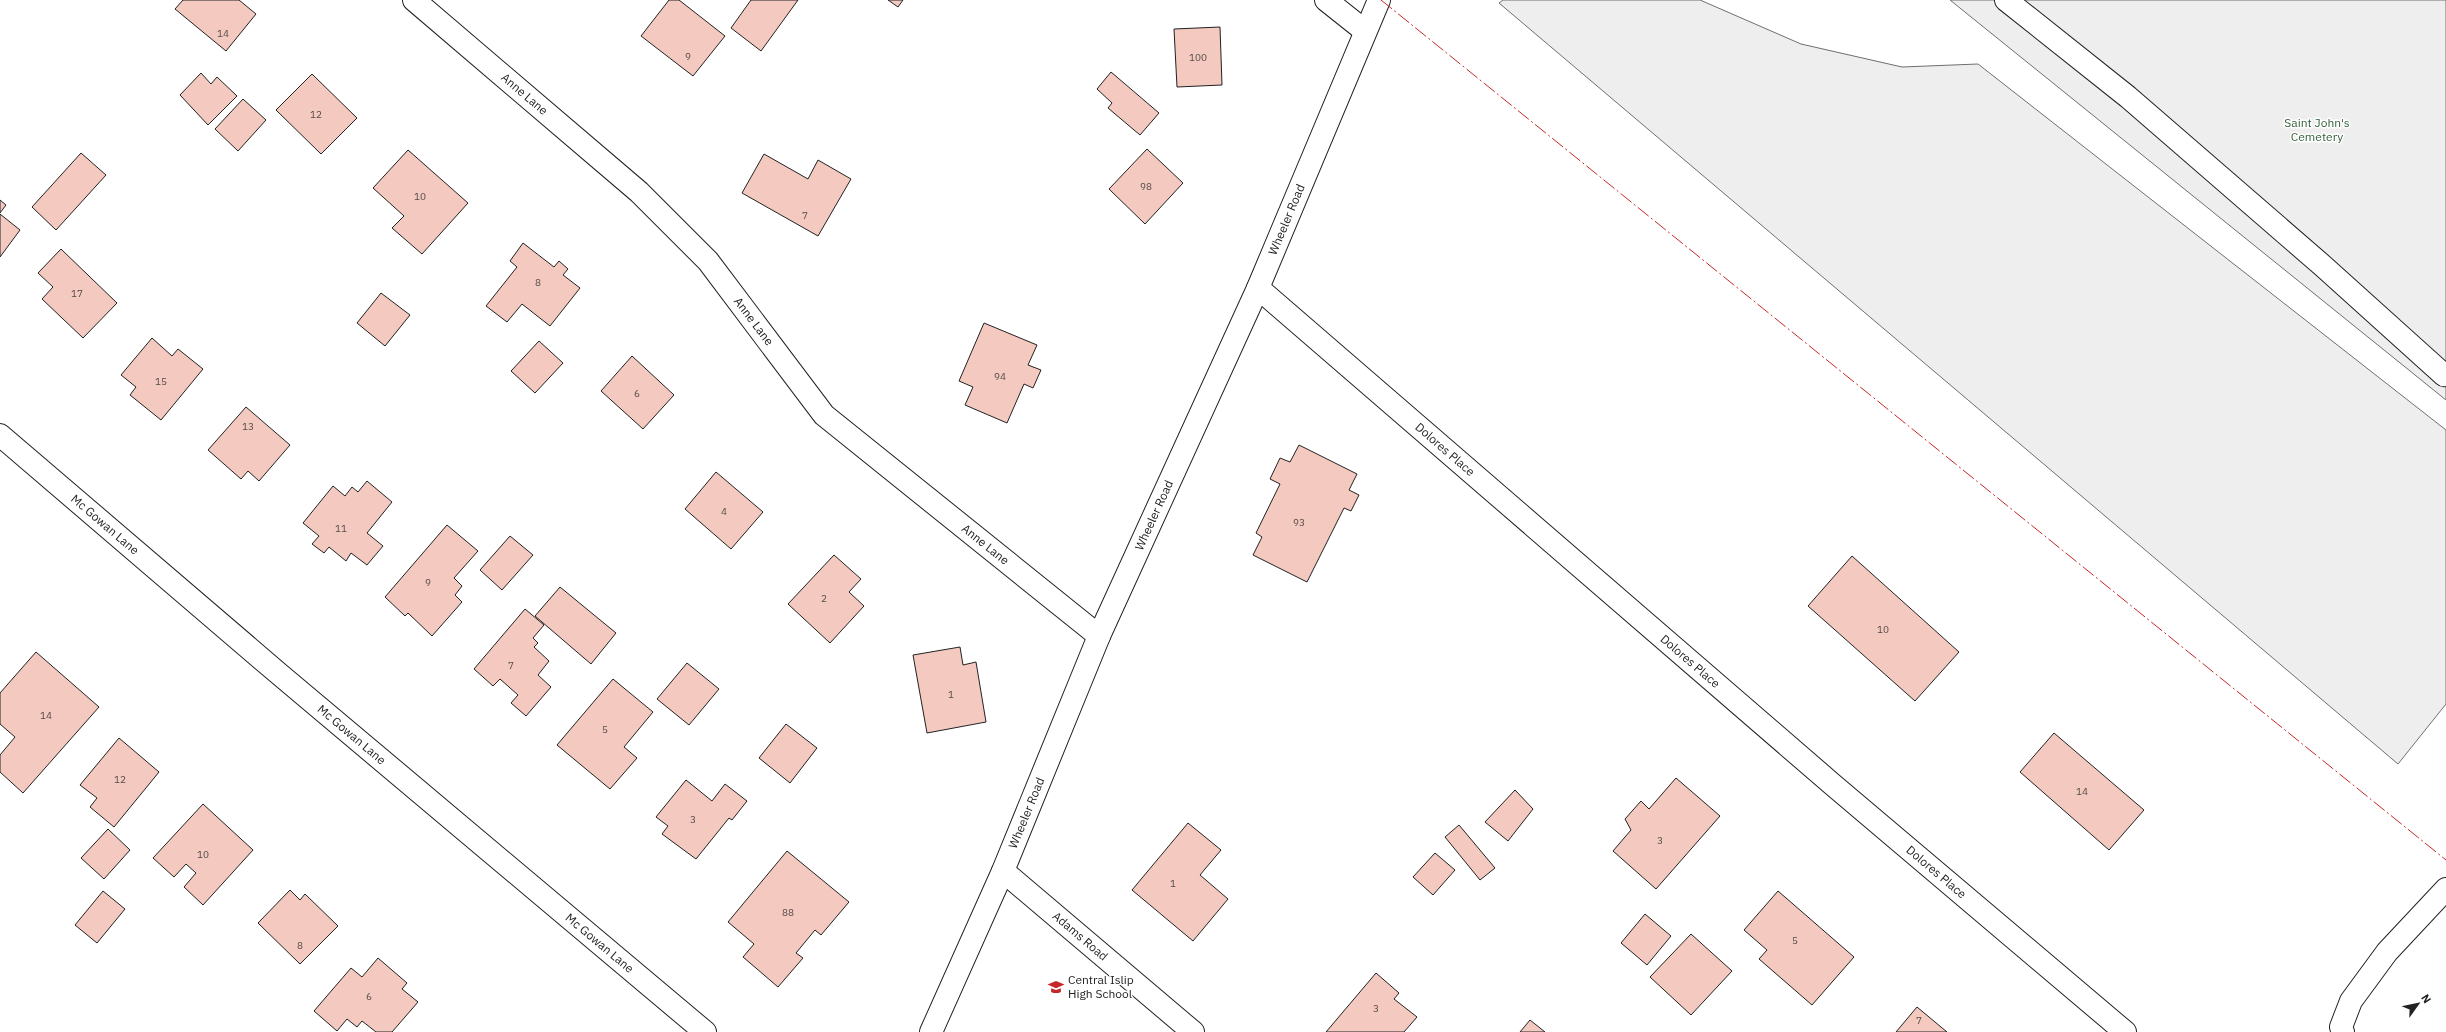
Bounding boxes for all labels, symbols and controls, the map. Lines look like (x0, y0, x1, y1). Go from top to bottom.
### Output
house number: 14 (217, 27, 229, 40)
house number: 9 (685, 50, 691, 63)
house number: 100 (1189, 51, 1207, 64)
street label: Anne Lane (498, 70, 551, 118)
house number: 12 (310, 108, 322, 121)
park label: Saint John's Cemetery (2284, 115, 2350, 144)
house number: 98 (1140, 180, 1152, 193)
street label: Wheeler Road (1265, 182, 1308, 257)
house number: 10 (414, 190, 426, 203)
house number: 7 (802, 209, 808, 222)
house number: 8 (535, 276, 541, 289)
house number: 17 (71, 287, 83, 300)
street label: Anne Lane (731, 294, 777, 349)
house number: 94 (994, 370, 1006, 383)
house number: 15 (155, 375, 167, 388)
house number: 6 (634, 387, 640, 400)
street label: Dolores Place (1412, 419, 1478, 479)
house number: 13 (242, 420, 254, 433)
street label: Wheeler Road (1131, 478, 1176, 552)
street label: Mc Gowan Lane (68, 491, 143, 558)
house number: 4 (721, 505, 727, 518)
house number: 93 (1293, 516, 1305, 529)
street label: Anne Lane (959, 521, 1013, 568)
house number: 11 (335, 522, 347, 535)
house number: 9 (425, 576, 431, 589)
house number: 2 (821, 592, 827, 605)
house number: 10 (1877, 623, 1889, 636)
street label: Dolores Place (1657, 631, 1724, 691)
house number: 7 (508, 659, 514, 672)
house number: 1 (948, 688, 954, 701)
street label: Mc Gowan Lane (315, 701, 389, 768)
house number: 14 (40, 709, 52, 722)
house number: 5 (602, 723, 608, 736)
house number: 12 (114, 773, 126, 786)
street label: Wheeler Road (1005, 775, 1047, 851)
house number: 14 (2076, 785, 2088, 798)
house number: 3 (690, 813, 696, 826)
house number: 3 (1657, 834, 1663, 847)
street label: Dolores Place (1903, 842, 1970, 902)
house number: 10 (197, 848, 209, 861)
house number: 1 (1170, 877, 1176, 890)
house number: 88 (782, 906, 794, 919)
street label: Adams Road (1050, 908, 1111, 964)
street label: Mc Gowan Lane (563, 910, 637, 976)
house number: 5 (1792, 934, 1798, 947)
house number: 8 (297, 939, 303, 952)
place label: Central Islip High School (1068, 972, 1134, 1001)
school or university icon: Central Islip High School (1047, 978, 1065, 996)
north arrow (2398, 984, 2438, 1024)
house number: 6 (366, 990, 372, 1003)
text: N (2418, 991, 2434, 1006)
house number: 3 (1373, 1002, 1379, 1015)
house number: 7 (1916, 1014, 1922, 1027)

